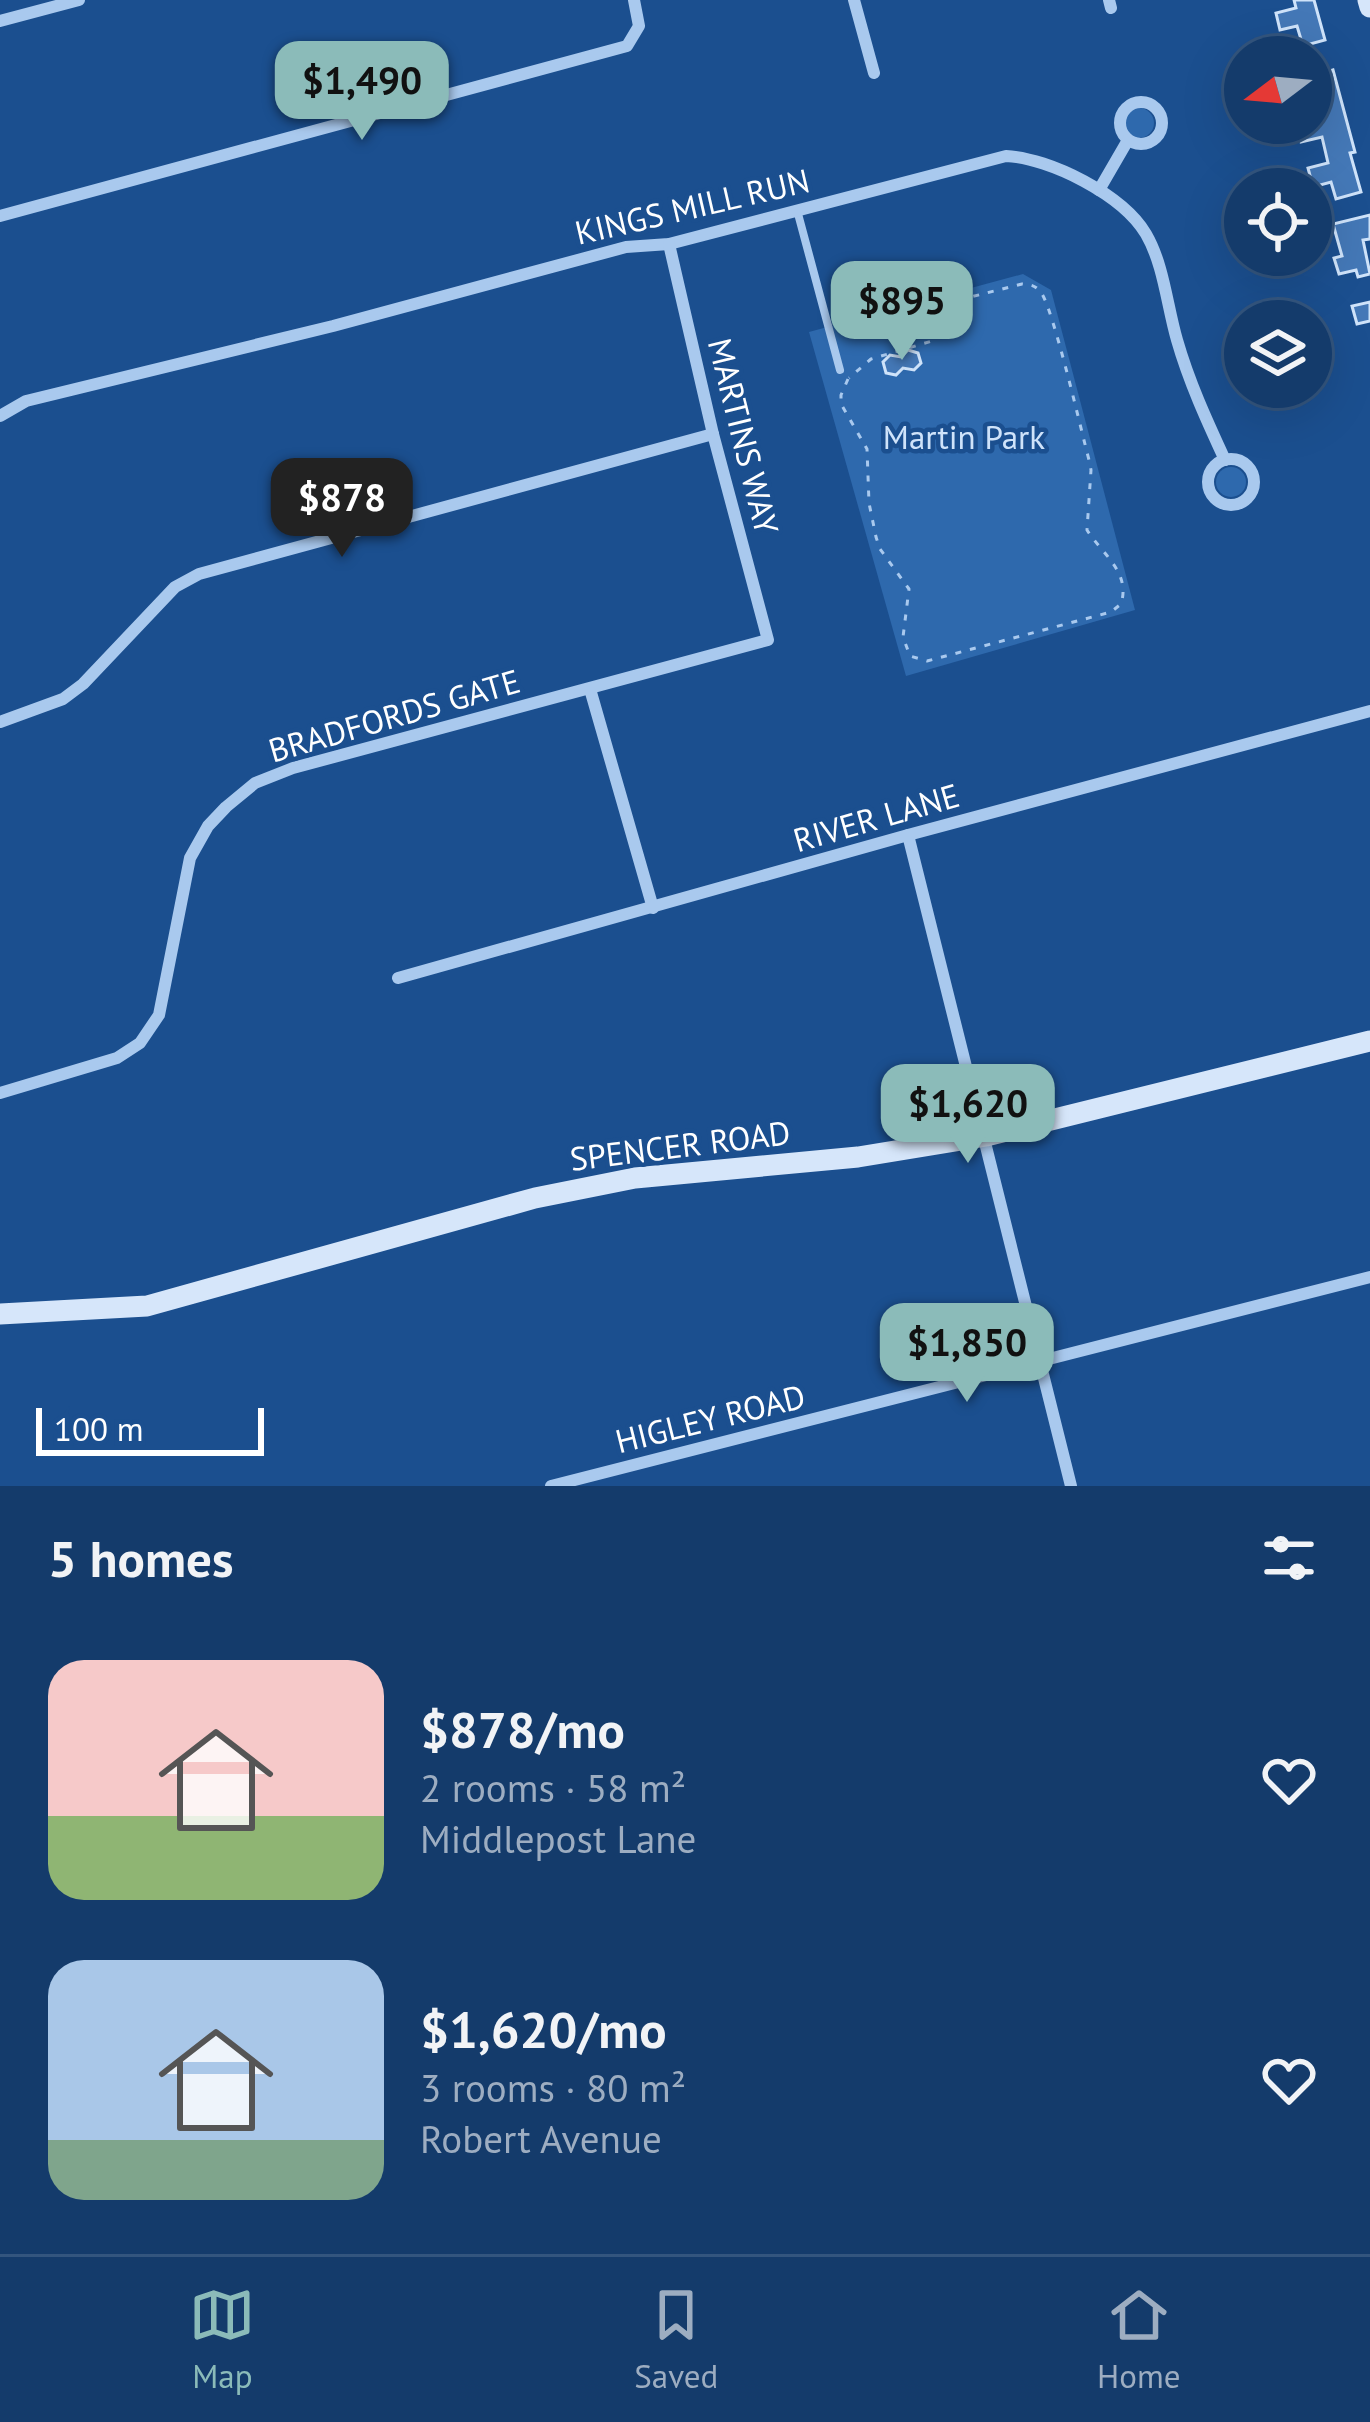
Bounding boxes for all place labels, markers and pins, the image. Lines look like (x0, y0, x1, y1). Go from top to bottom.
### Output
pin: $1,490 (264, 41, 460, 143)
pin: $895 (831, 261, 973, 363)
pin: $878 (271, 458, 413, 560)
pin: $1,620 (870, 1064, 1066, 1166)
pin: $1,850 (869, 1303, 1065, 1405)

